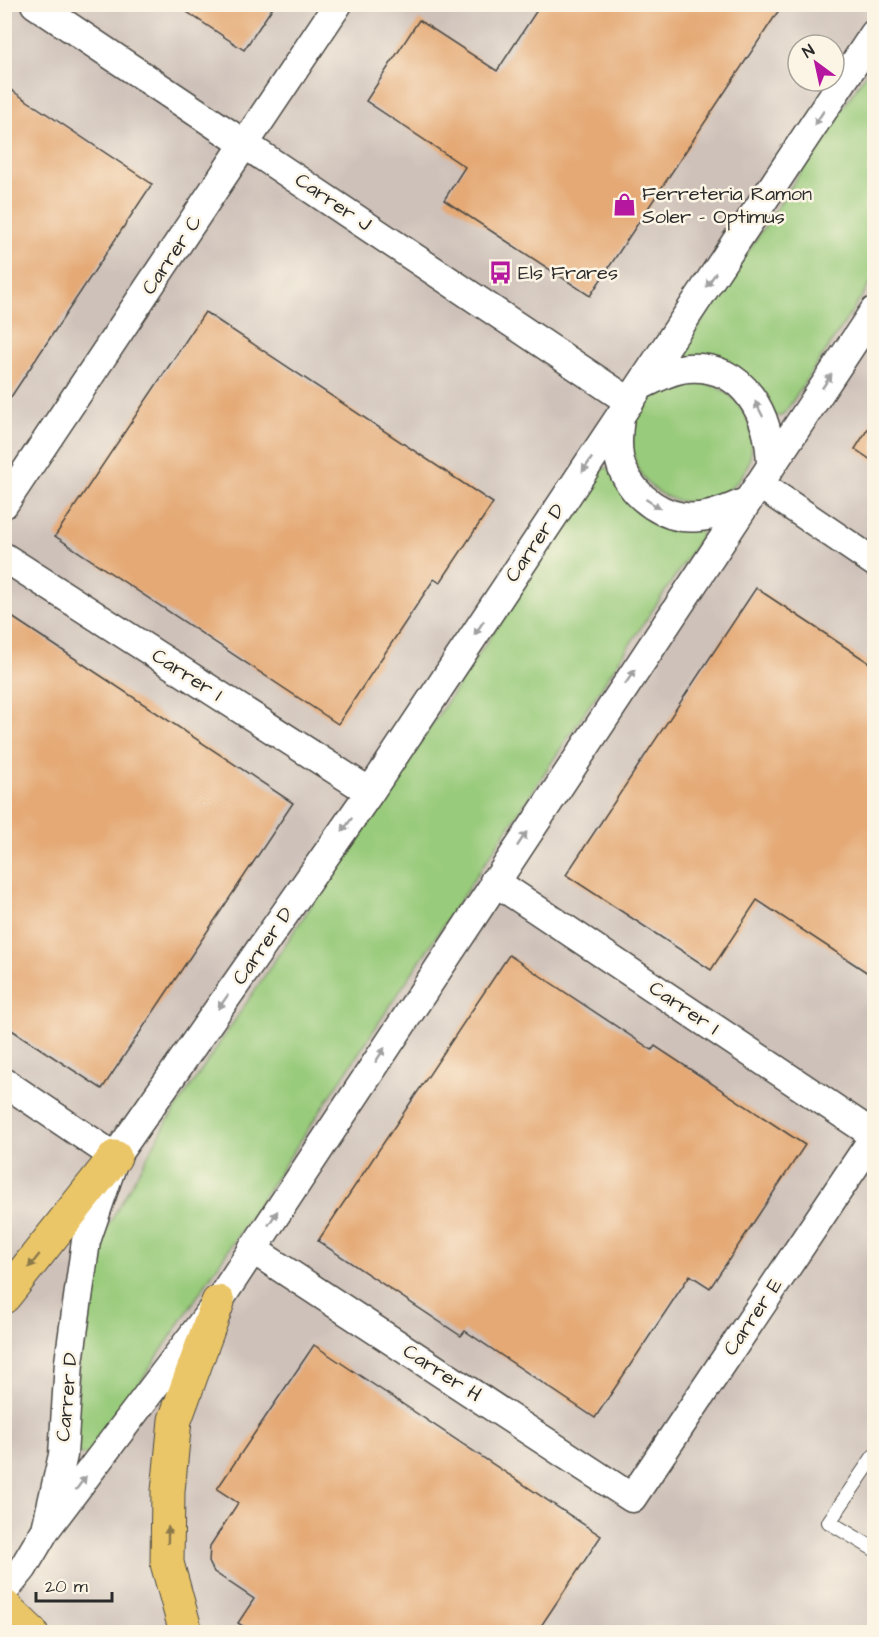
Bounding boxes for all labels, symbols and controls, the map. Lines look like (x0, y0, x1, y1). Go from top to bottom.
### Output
north arrow (786, 33, 846, 93)
text: N (798, 39, 819, 63)
one-way arrow (813, 109, 825, 125)
street label: Carrer J (289, 166, 377, 238)
place label: Ferreteria Ramon Soler - Optimus (642, 180, 812, 231)
shop icon: Ferreteria Ramon Soler - Optimus (611, 192, 637, 218)
street label: Carrer C (135, 210, 209, 300)
place label: Els Frares (518, 259, 618, 287)
bus stop icon: Els Frares (487, 260, 513, 286)
one-way arrow (706, 272, 717, 288)
one-way arrow (821, 374, 833, 390)
one-way arrow (754, 400, 764, 418)
one-way arrow (581, 457, 593, 473)
street label: Carrer D (498, 498, 572, 588)
one-way arrow (645, 499, 661, 510)
one-way arrow (473, 619, 485, 635)
street label: Carrer I (146, 642, 228, 708)
one-way arrow (624, 670, 636, 686)
one-way arrow (341, 816, 353, 832)
one-way arrow (516, 831, 527, 848)
street label: Carrer D (226, 901, 300, 991)
street label: Carrer I (643, 974, 725, 1042)
one-way arrow (217, 993, 229, 1009)
one-way arrow (374, 1047, 385, 1063)
one-way arrow (267, 1210, 278, 1226)
one-way arrow (28, 1253, 41, 1268)
street label: Carrer E (717, 1273, 789, 1361)
street label: Carrer H (397, 1337, 487, 1409)
street label: Carrer D (49, 1351, 85, 1443)
one-way arrow (75, 1475, 87, 1491)
one-way arrow (163, 1525, 173, 1544)
scale bar (36, 1565, 112, 1603)
text: 20 m (45, 1574, 88, 1599)

